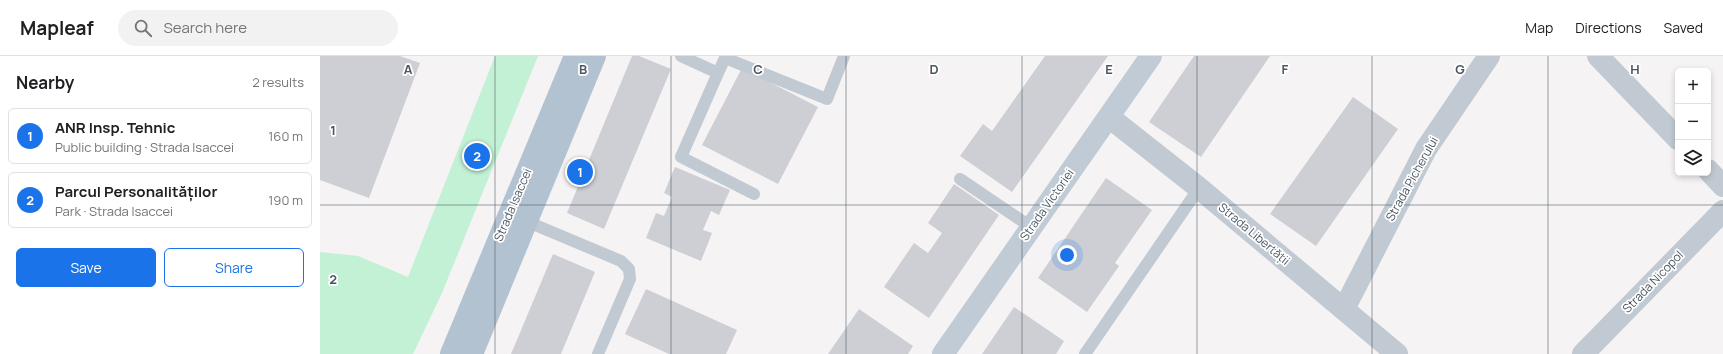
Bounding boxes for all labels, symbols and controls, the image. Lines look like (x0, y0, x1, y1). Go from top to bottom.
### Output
search box (118, 10, 398, 46)
text: Mapleaf (20, 15, 94, 41)
icon: search (132, 17, 154, 39)
text: Search here (164, 17, 247, 38)
text: Map (1525, 18, 1553, 37)
text: Directions (1575, 18, 1642, 37)
text: Saved (1664, 18, 1703, 37)
text: A (404, 60, 413, 78)
text: B (579, 60, 587, 78)
text: C (753, 60, 763, 78)
text: D (929, 60, 939, 78)
text: E (1105, 60, 1113, 78)
text: F (1282, 60, 1289, 78)
text: G (1455, 60, 1465, 78)
text: H (1630, 60, 1640, 78)
map controls (1675, 68, 1711, 176)
button: + (1675, 68, 1711, 104)
text: Nearby (16, 71, 74, 94)
text: 2 results (252, 73, 304, 91)
button: − (1675, 104, 1711, 140)
text: ANR Insp. Tehnic (55, 117, 175, 138)
text: 1 (330, 121, 336, 139)
text: 1 (27, 127, 33, 145)
text: 160 m (268, 127, 303, 145)
street label: Strada Picherului (1381, 133, 1442, 224)
text: Public building · Strada Isaccei (55, 138, 234, 156)
button: layers (1675, 140, 1711, 176)
pin: 2 (464, 141, 490, 171)
pin: 1 (567, 157, 593, 187)
street label: Strada Victoriei (1015, 165, 1078, 244)
street label: Strada Isaccei (490, 166, 536, 244)
text: Parcul Personalităților (55, 181, 217, 202)
text: 2 (26, 191, 34, 209)
text: 190 m (268, 191, 303, 209)
street label: Strada Libertății (1215, 199, 1294, 269)
text: Park · Strada Isaccei (55, 202, 173, 220)
your location (1057, 245, 1077, 265)
street label: Strada Nicopol (1618, 247, 1687, 317)
button: Save (16, 248, 156, 287)
button: Share (164, 248, 304, 287)
text: 2 (329, 270, 337, 288)

